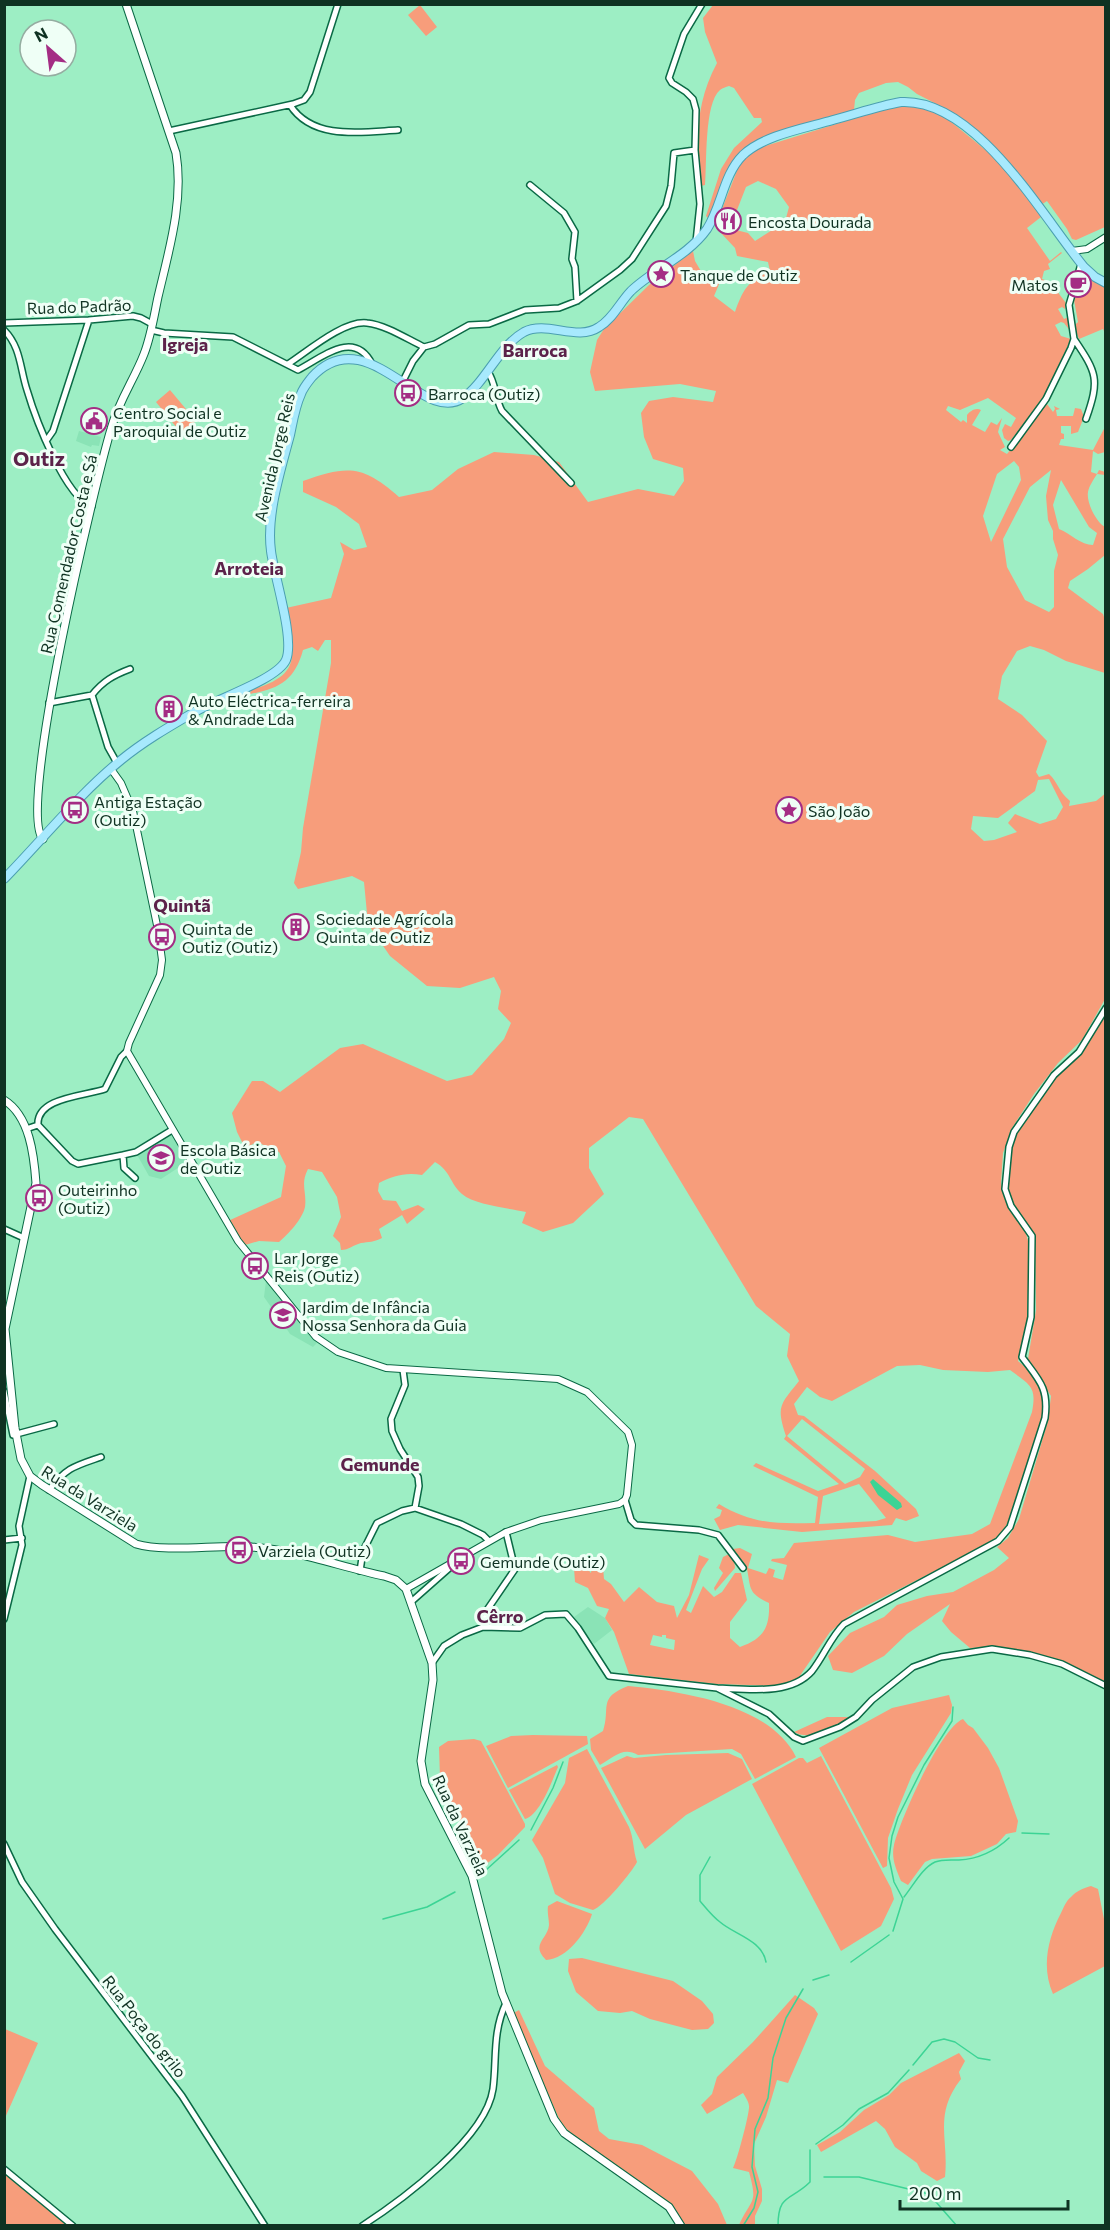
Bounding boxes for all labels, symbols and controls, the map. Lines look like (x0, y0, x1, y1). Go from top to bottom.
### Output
north arrow (18, 18, 78, 78)
text: N (31, 23, 50, 46)
restaurant icon: Encosta Dourada (713, 206, 743, 236)
place label: Encosta Dourada (748, 212, 872, 231)
place icon: Tanque de Outiz (646, 259, 676, 289)
place label: Tanque de Outiz (680, 265, 798, 284)
cafe icon: Matos (1063, 269, 1093, 299)
place label: Matos (1011, 275, 1058, 294)
street label: Rua do Padrão (26, 295, 132, 317)
district label: Igreja (162, 333, 208, 355)
district label: Barroca (503, 339, 567, 361)
bus stop icon: Barroca (Outiz) (393, 378, 423, 408)
place label: Barroca (Outiz) (428, 384, 541, 403)
street label: Avenida Jorge Reis (250, 391, 298, 523)
place label: Centro Social e Paroquial de Outiz (113, 403, 246, 440)
public building icon: Centro Social e Paroquial de Outiz (79, 406, 109, 436)
district label: Outiz (13, 446, 65, 470)
street label: Rua Comendador Costa e Sá (36, 453, 100, 655)
district label: Arroteia (214, 557, 284, 579)
place label: Auto Eléctrica-ferreira & Andrade Lda (188, 691, 351, 728)
building icon: Auto Eléctrica-ferreira & Andrade Lda (154, 694, 184, 724)
place label: Antiga Estação (Outiz) (94, 792, 202, 829)
bus stop icon: Antiga Estação (Outiz) (60, 795, 90, 825)
place icon: São João (774, 795, 804, 825)
place label: São João (808, 801, 870, 820)
district label: Quintã (153, 894, 211, 916)
place label: Sociedade Agrícola Quinta de Outiz (316, 909, 454, 946)
building icon: Sociedade Agrícola Quinta de Outiz (281, 912, 311, 942)
place label: Quinta de Outiz (Outiz) (182, 919, 278, 956)
bus stop icon: Quinta de Outiz (Outiz) (147, 922, 177, 952)
place label: Escola Básica de Outiz (180, 1140, 276, 1177)
school or university icon: Escola Básica de Outiz (146, 1143, 176, 1173)
place label: Outeirinho (Outiz) (58, 1180, 137, 1217)
bus stop icon: Outeirinho (Outiz) (24, 1183, 54, 1213)
place label: Lar Jorge Reis (Outiz) (274, 1248, 359, 1285)
bus stop icon: Lar Jorge Reis (Outiz) (240, 1251, 270, 1281)
place label: Jardim de Infância Nossa Senhora da Guia (302, 1297, 467, 1334)
school or university icon: Jardim de Infância Nossa Senhora da Guia (268, 1300, 298, 1330)
district label: Gemunde (341, 1453, 420, 1475)
street label: Rua da Varziela (39, 1461, 141, 1535)
bus stop icon: Varziela (Outiz) (224, 1535, 254, 1565)
place label: Varziela (Outiz) (258, 1541, 371, 1560)
bus stop icon: Gemunde (Outiz) (446, 1546, 476, 1576)
place label: Gemunde (Outiz) (480, 1552, 605, 1571)
district label: Cêrro (476, 1605, 524, 1627)
street label: Rua da Varziela (429, 1771, 493, 1879)
street label: Rua Poça do grilo (99, 1971, 191, 2081)
scale bar (900, 2173, 1068, 2211)
text: 200 m (909, 2182, 962, 2204)

